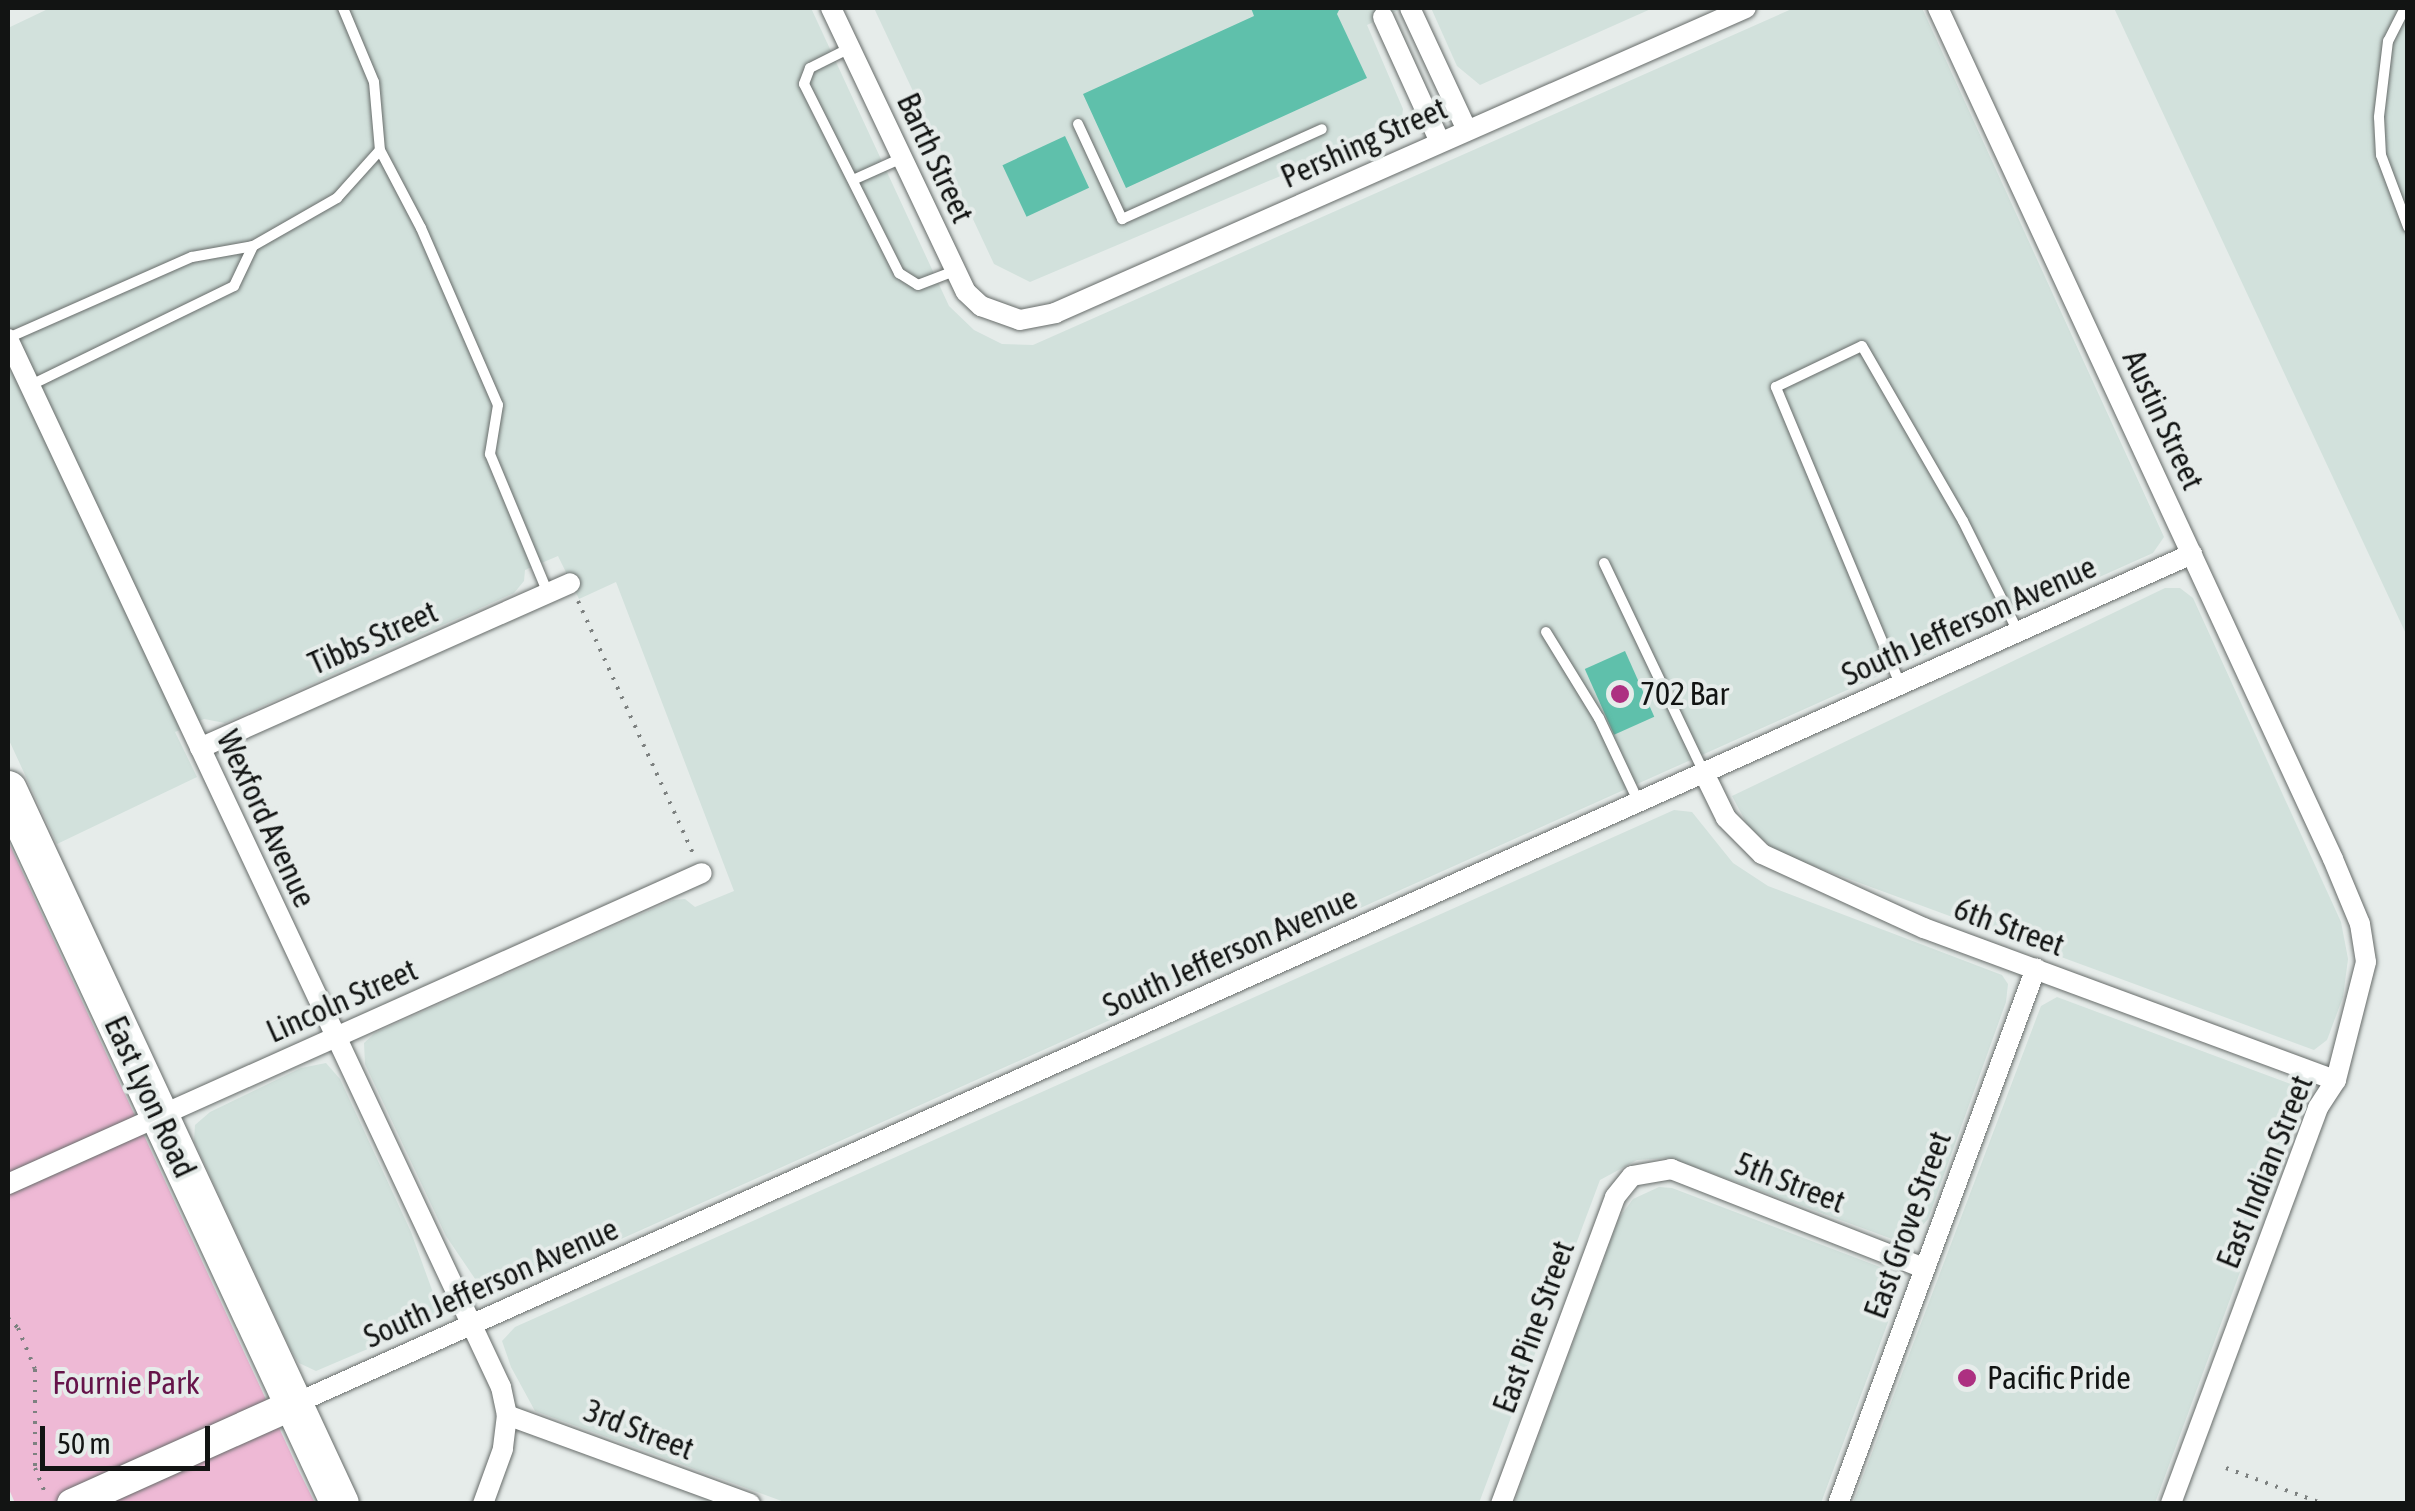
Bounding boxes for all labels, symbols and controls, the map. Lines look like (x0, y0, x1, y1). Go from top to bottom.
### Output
street label: Barth Street (888, 87, 982, 229)
street label: Pershing Street (1275, 89, 1453, 197)
street label: Austin Street (2114, 344, 2212, 496)
street label: South Jefferson Avenue (1836, 548, 2102, 694)
street label: Tibbs Street (303, 593, 443, 683)
place label: 702 Bar (1640, 675, 1729, 713)
marker: 702 Bar (1609, 683, 1631, 705)
street label: Wexford Avenue (208, 724, 324, 914)
street label: South Jefferson Avenue (1097, 879, 1363, 1025)
street label: 6th Street (1949, 889, 2069, 965)
street label: Lincoln Street (261, 951, 423, 1051)
street label: East Lyon Road (96, 1010, 204, 1184)
street label: East Indian Street (2209, 1070, 2321, 1274)
street label: East Grove Street (1856, 1126, 1960, 1324)
street label: 5th Street (1730, 1145, 1850, 1221)
street label: South Jefferson Avenue (358, 1210, 624, 1356)
street label: East Pine Street (1485, 1236, 1583, 1418)
place label: Pacific Pride (1987, 1359, 2131, 1397)
park label: Fournie Park (52, 1364, 200, 1402)
marker: Pacific Pride (1956, 1367, 1978, 1389)
street label: 3rd Street (579, 1392, 699, 1468)
scale bar (45, 1406, 215, 1468)
text: 50 m (57, 1426, 111, 1460)

